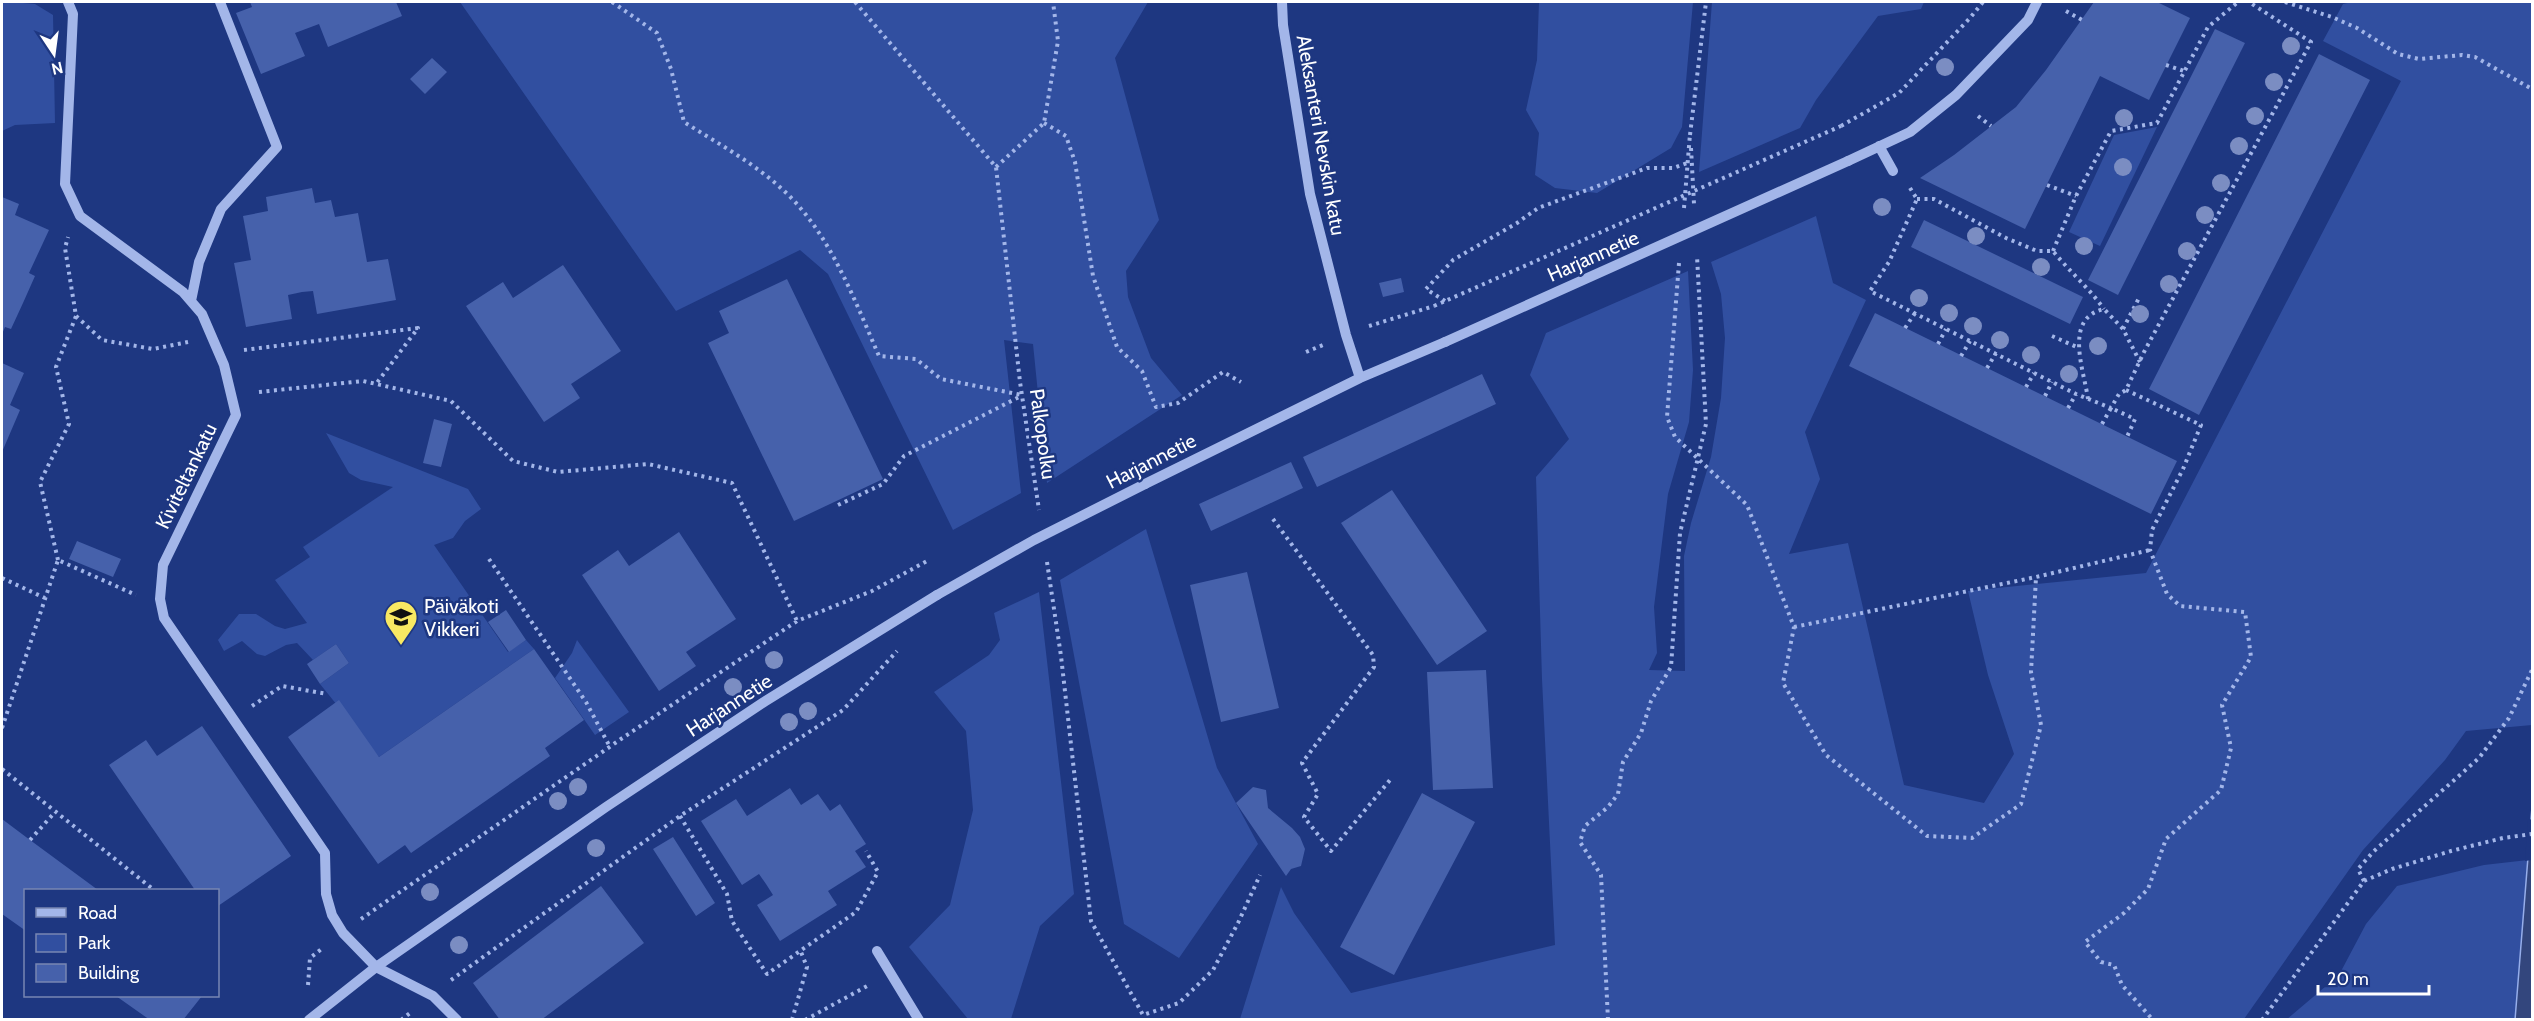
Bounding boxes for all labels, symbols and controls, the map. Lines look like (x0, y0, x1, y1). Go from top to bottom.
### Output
north arrow (24, 24, 84, 84)
street label: Aleksanteri Nevskin katu (1292, 33, 1350, 237)
text: N (50, 58, 65, 79)
street label: Harjannetie (1544, 225, 1642, 287)
street label: Palkopolku (1025, 387, 1061, 481)
street label: Kiviteltankatu (150, 419, 222, 533)
street label: Harjannetie (1102, 428, 1200, 494)
place label: Päiväkoti Vikkeri (424, 594, 499, 641)
school or university icon: Päiväkoti Vikkeri (383, 599, 419, 646)
street label: Harjannetie (682, 668, 776, 742)
legend (24, 889, 219, 997)
text: Road (78, 902, 117, 924)
text: Park (78, 932, 111, 954)
scale bar (2318, 958, 2429, 996)
text: Building (78, 962, 140, 984)
text: 20 m (2327, 968, 2369, 990)

